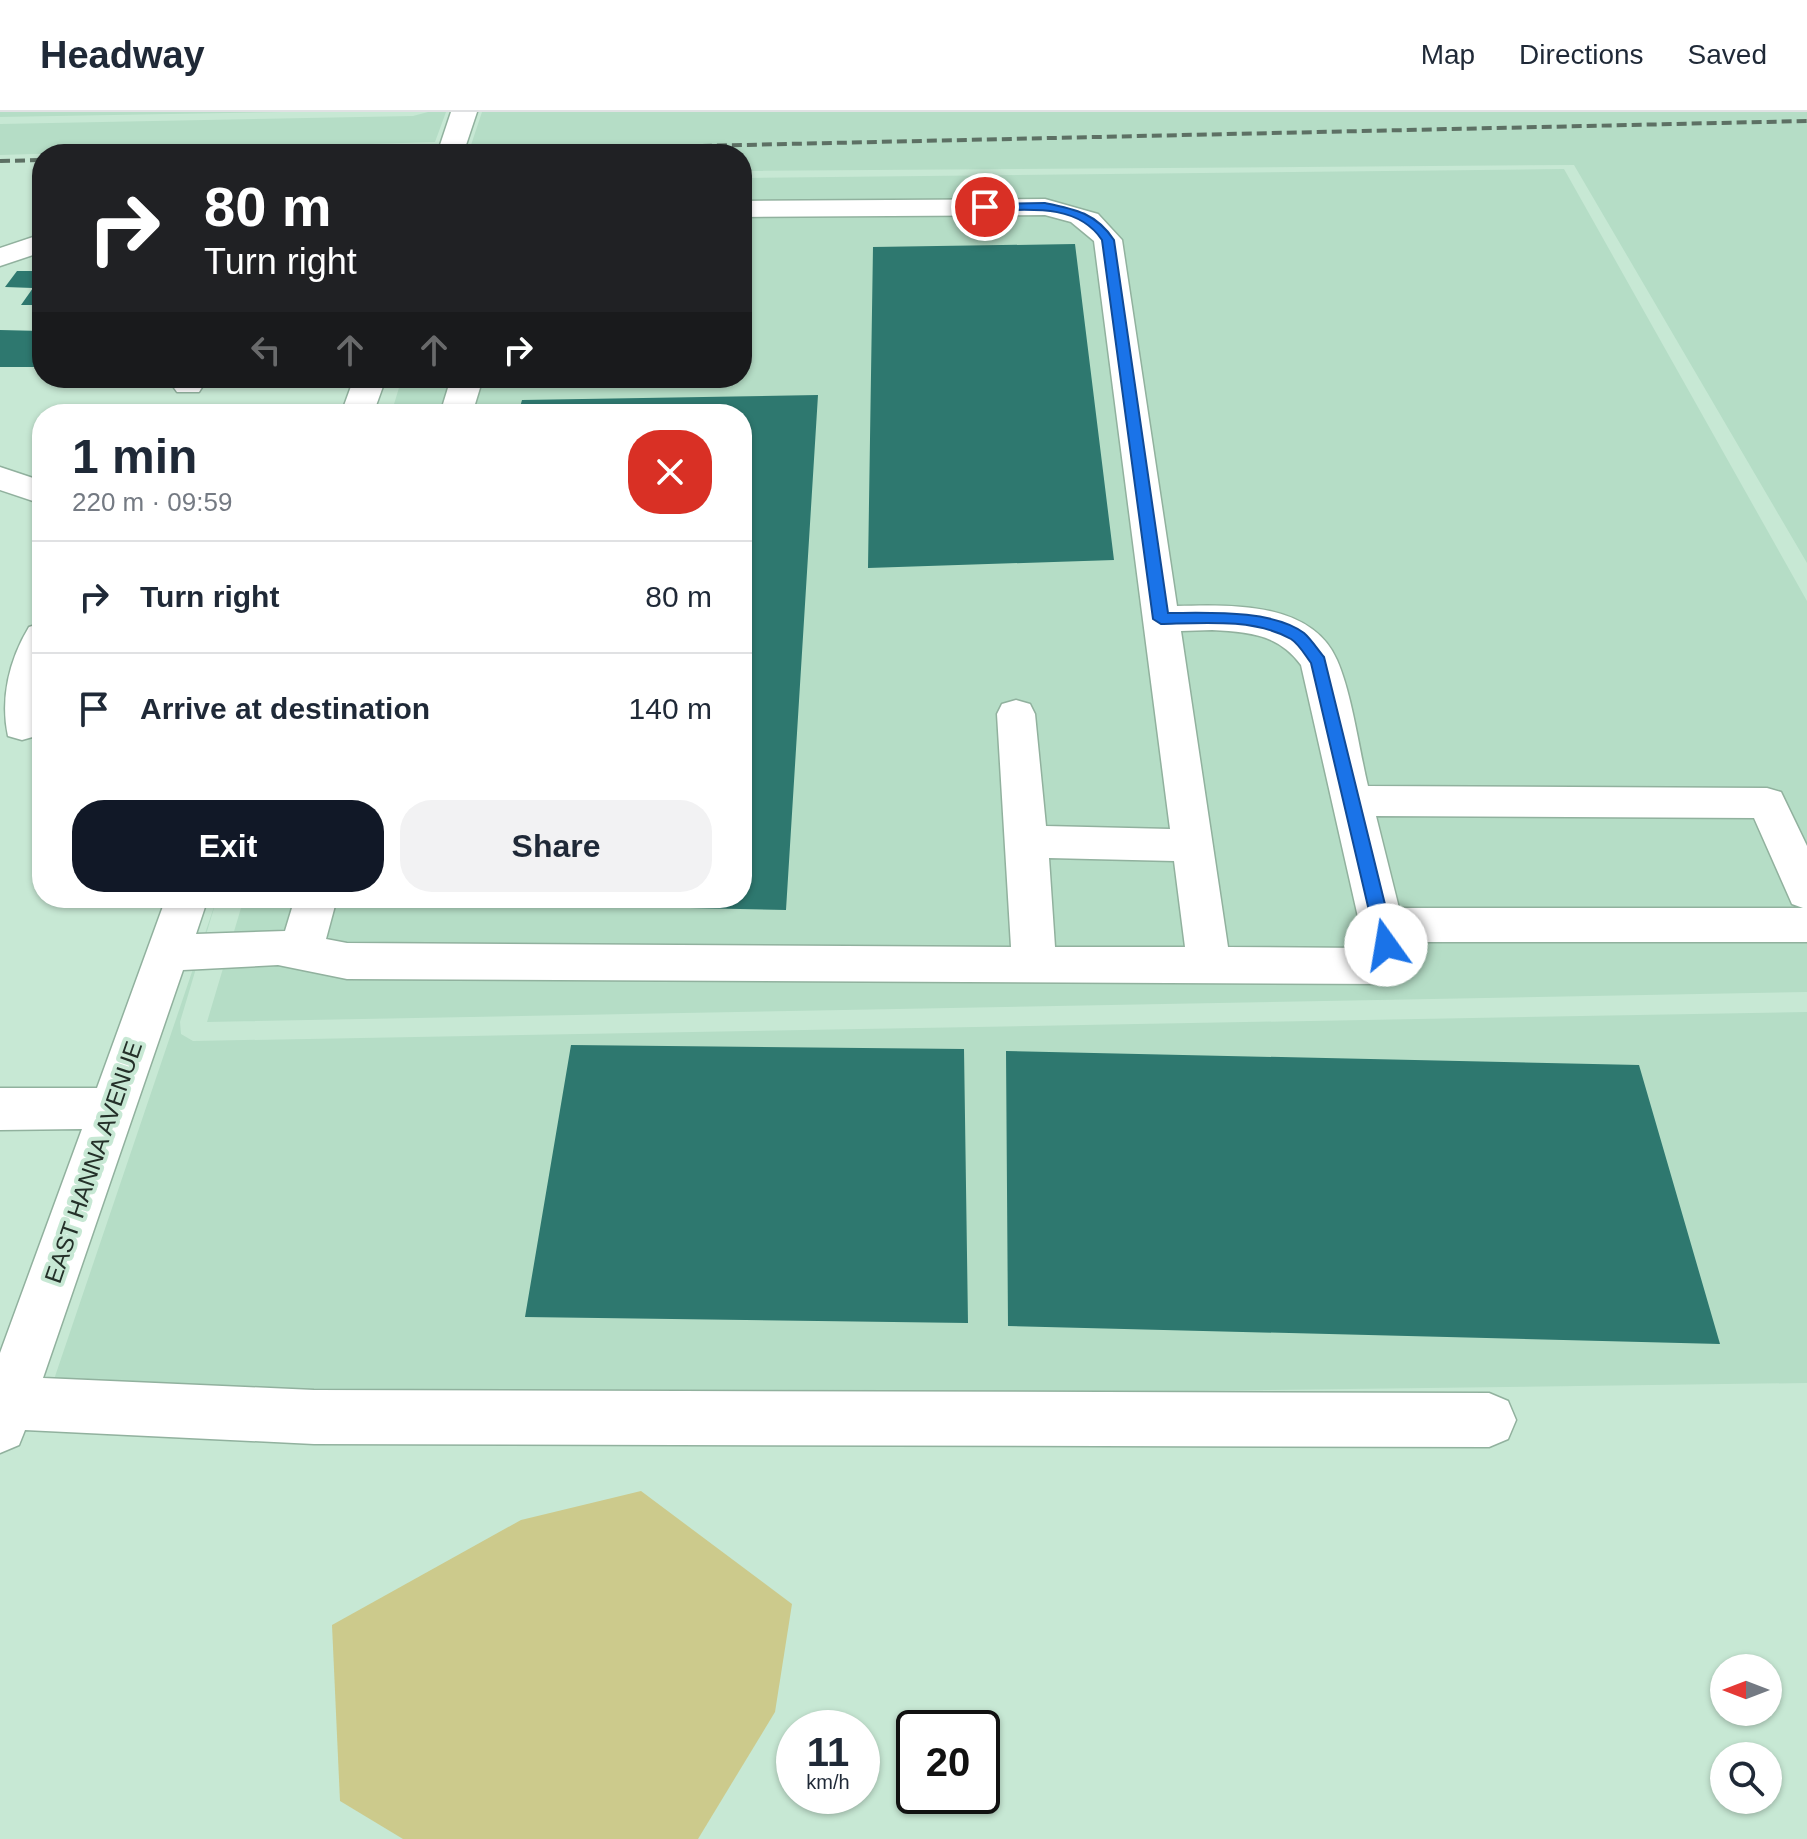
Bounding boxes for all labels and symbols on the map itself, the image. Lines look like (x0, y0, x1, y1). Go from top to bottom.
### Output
pin (951, 173, 1019, 241)
position arrow (1344, 903, 1428, 987)
street label: EAST HANNA AVENUE (39, 1038, 147, 1286)
north arrow (1710, 1654, 1782, 1726)
speed limit sign: 20 (896, 1710, 1000, 1814)

